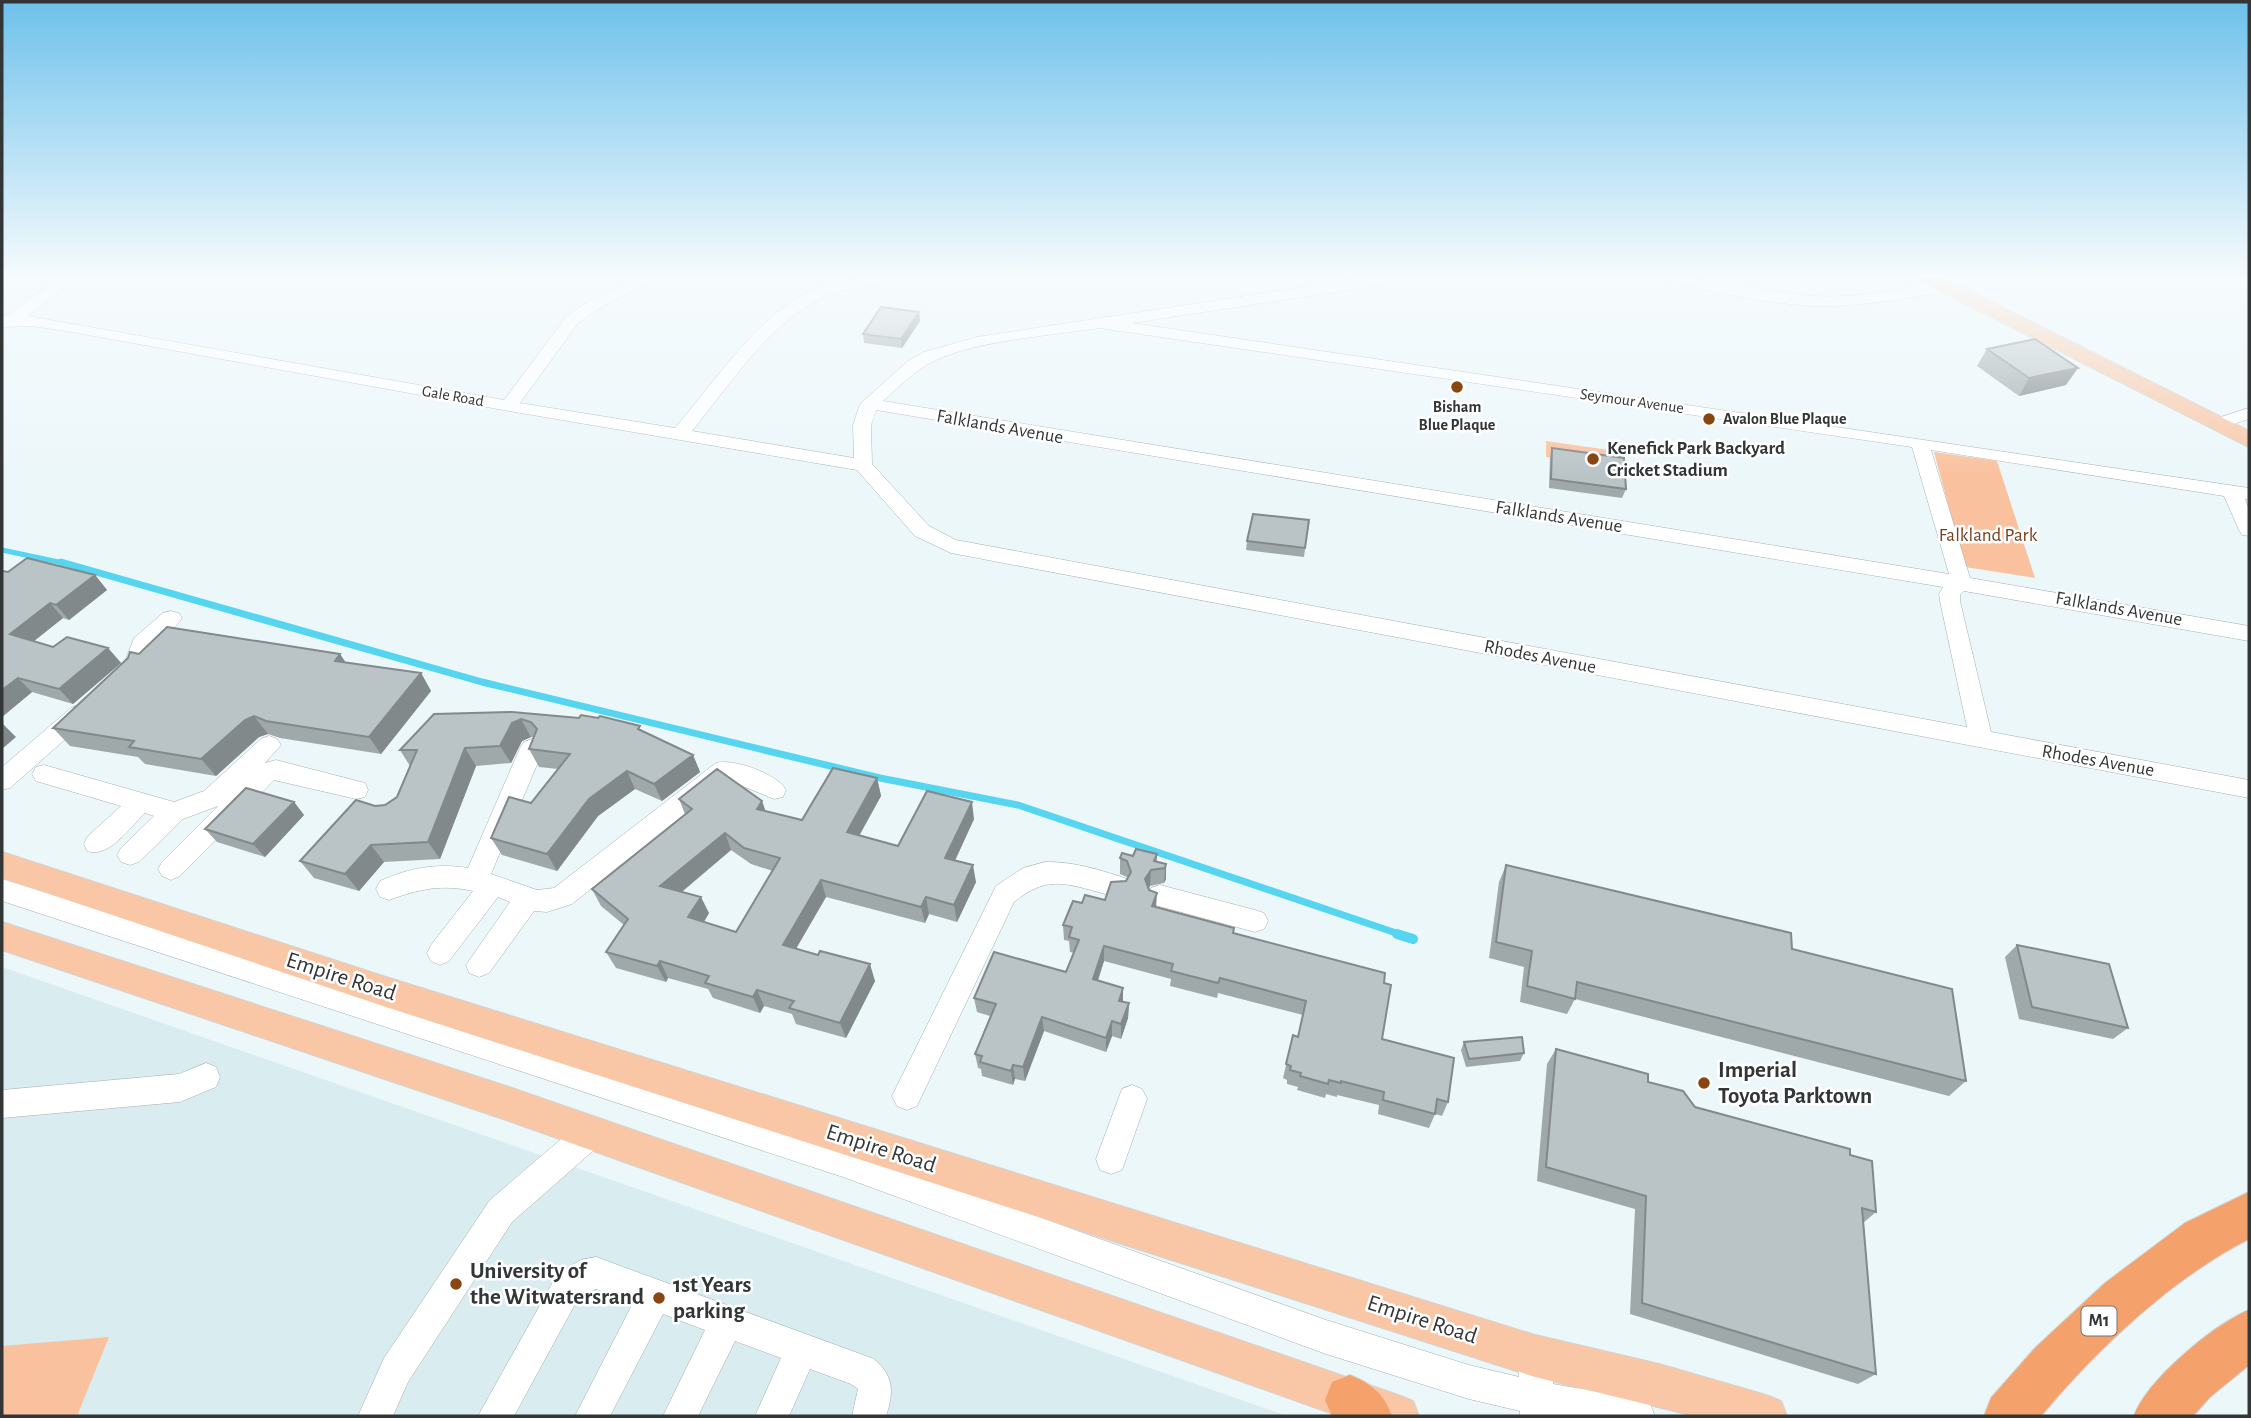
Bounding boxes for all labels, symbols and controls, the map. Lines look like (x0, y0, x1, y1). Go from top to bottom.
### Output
marker: Bisham Blue Plaque (1449, 379, 1465, 395)
street label: Gale Road (421, 383, 485, 409)
street label: Seymour Avenue (1579, 386, 1685, 417)
place label: Bisham Blue Plaque (1419, 399, 1496, 433)
street label: Falklands Avenue (935, 407, 1065, 447)
marker: Avalon Blue Plaque (1701, 411, 1717, 427)
place label: Avalon Blue Plaque (1723, 411, 1847, 427)
place label: Kenefick Park Backyard Cricket Stadium (1607, 439, 1785, 480)
marker: Kenefick Park Backyard Cricket Stadium (1585, 451, 1601, 467)
street label: Falklands Avenue (1494, 498, 1624, 536)
park label: Falkland Park (1939, 526, 2038, 545)
street label: Falklands Avenue (2054, 589, 2184, 629)
street label: Rhodes Avenue (1482, 637, 1598, 677)
street label: Rhodes Avenue (2040, 742, 2156, 780)
street label: Empire Road (283, 948, 399, 1006)
place label: Imperial Toyota Parktown (1718, 1059, 1872, 1108)
marker: Imperial Toyota Parktown (1696, 1075, 1712, 1091)
street label: Empire Road (823, 1120, 939, 1178)
place label: University of the Witwatersrand (470, 1260, 644, 1309)
place label: 1st Years parking (673, 1274, 751, 1323)
marker: University of the Witwatersrand (448, 1276, 464, 1292)
marker: 1st Years parking (651, 1290, 667, 1306)
street label: Empire Road (1364, 1291, 1480, 1349)
road number: M1 (2082, 1306, 2116, 1336)

